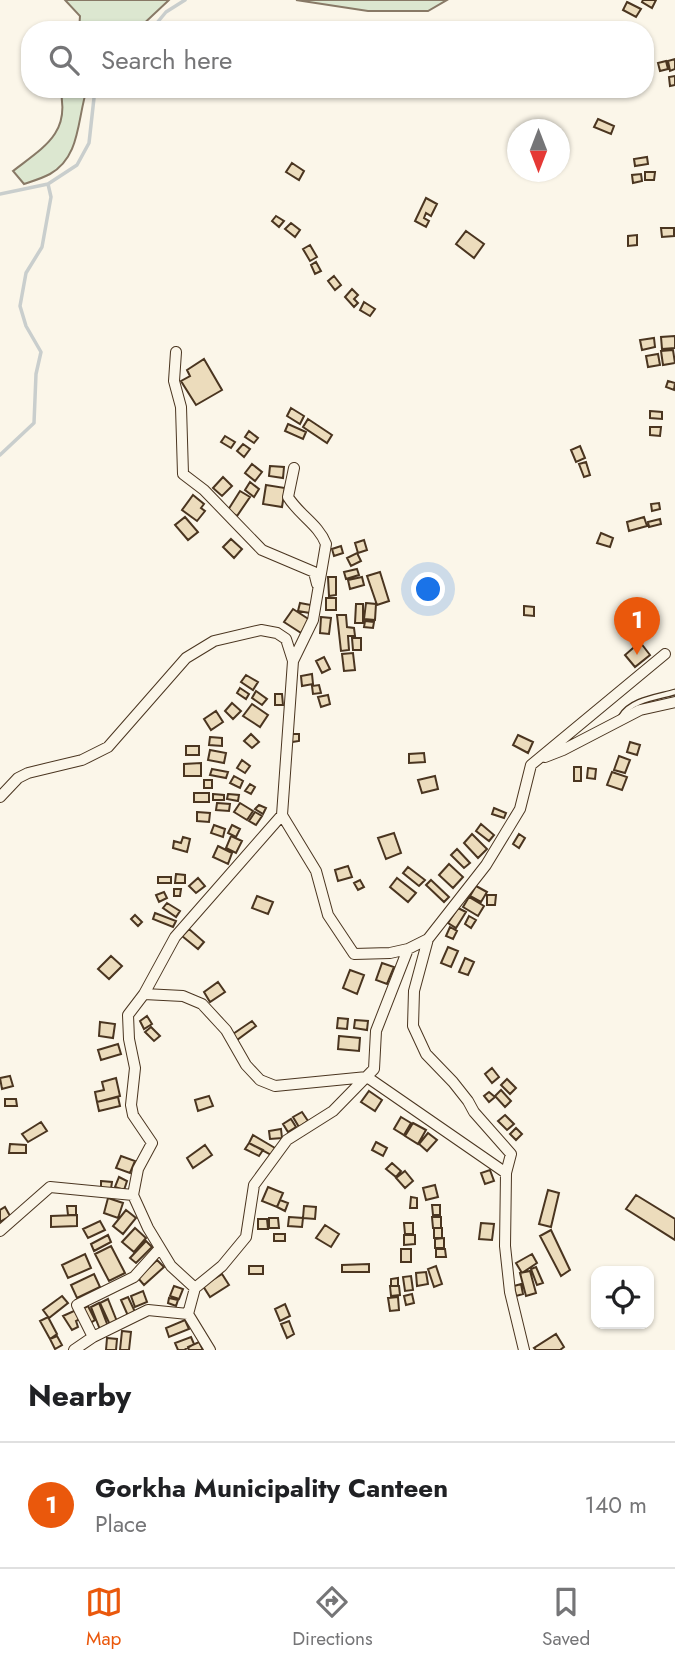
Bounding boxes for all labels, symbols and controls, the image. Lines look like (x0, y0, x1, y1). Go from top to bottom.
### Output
search box (21, 21, 654, 98)
icon: search (45, 41, 83, 79)
text: Search here (101, 41, 233, 79)
north arrow (507, 119, 570, 182)
your location (411, 572, 445, 606)
pin: 1 (614, 597, 660, 655)
map controls (591, 1266, 654, 1329)
button: locate (591, 1266, 654, 1329)
text: Nearby (28, 1374, 131, 1417)
text: Gorkha Municipality Canteen (95, 1469, 448, 1507)
text: 1 (45, 1488, 57, 1522)
text: 140 m (585, 1488, 647, 1522)
text: Place (95, 1507, 147, 1541)
tab: Map (85, 1583, 123, 1652)
tab: Directions (292, 1583, 373, 1652)
tab: Saved (542, 1583, 590, 1652)

